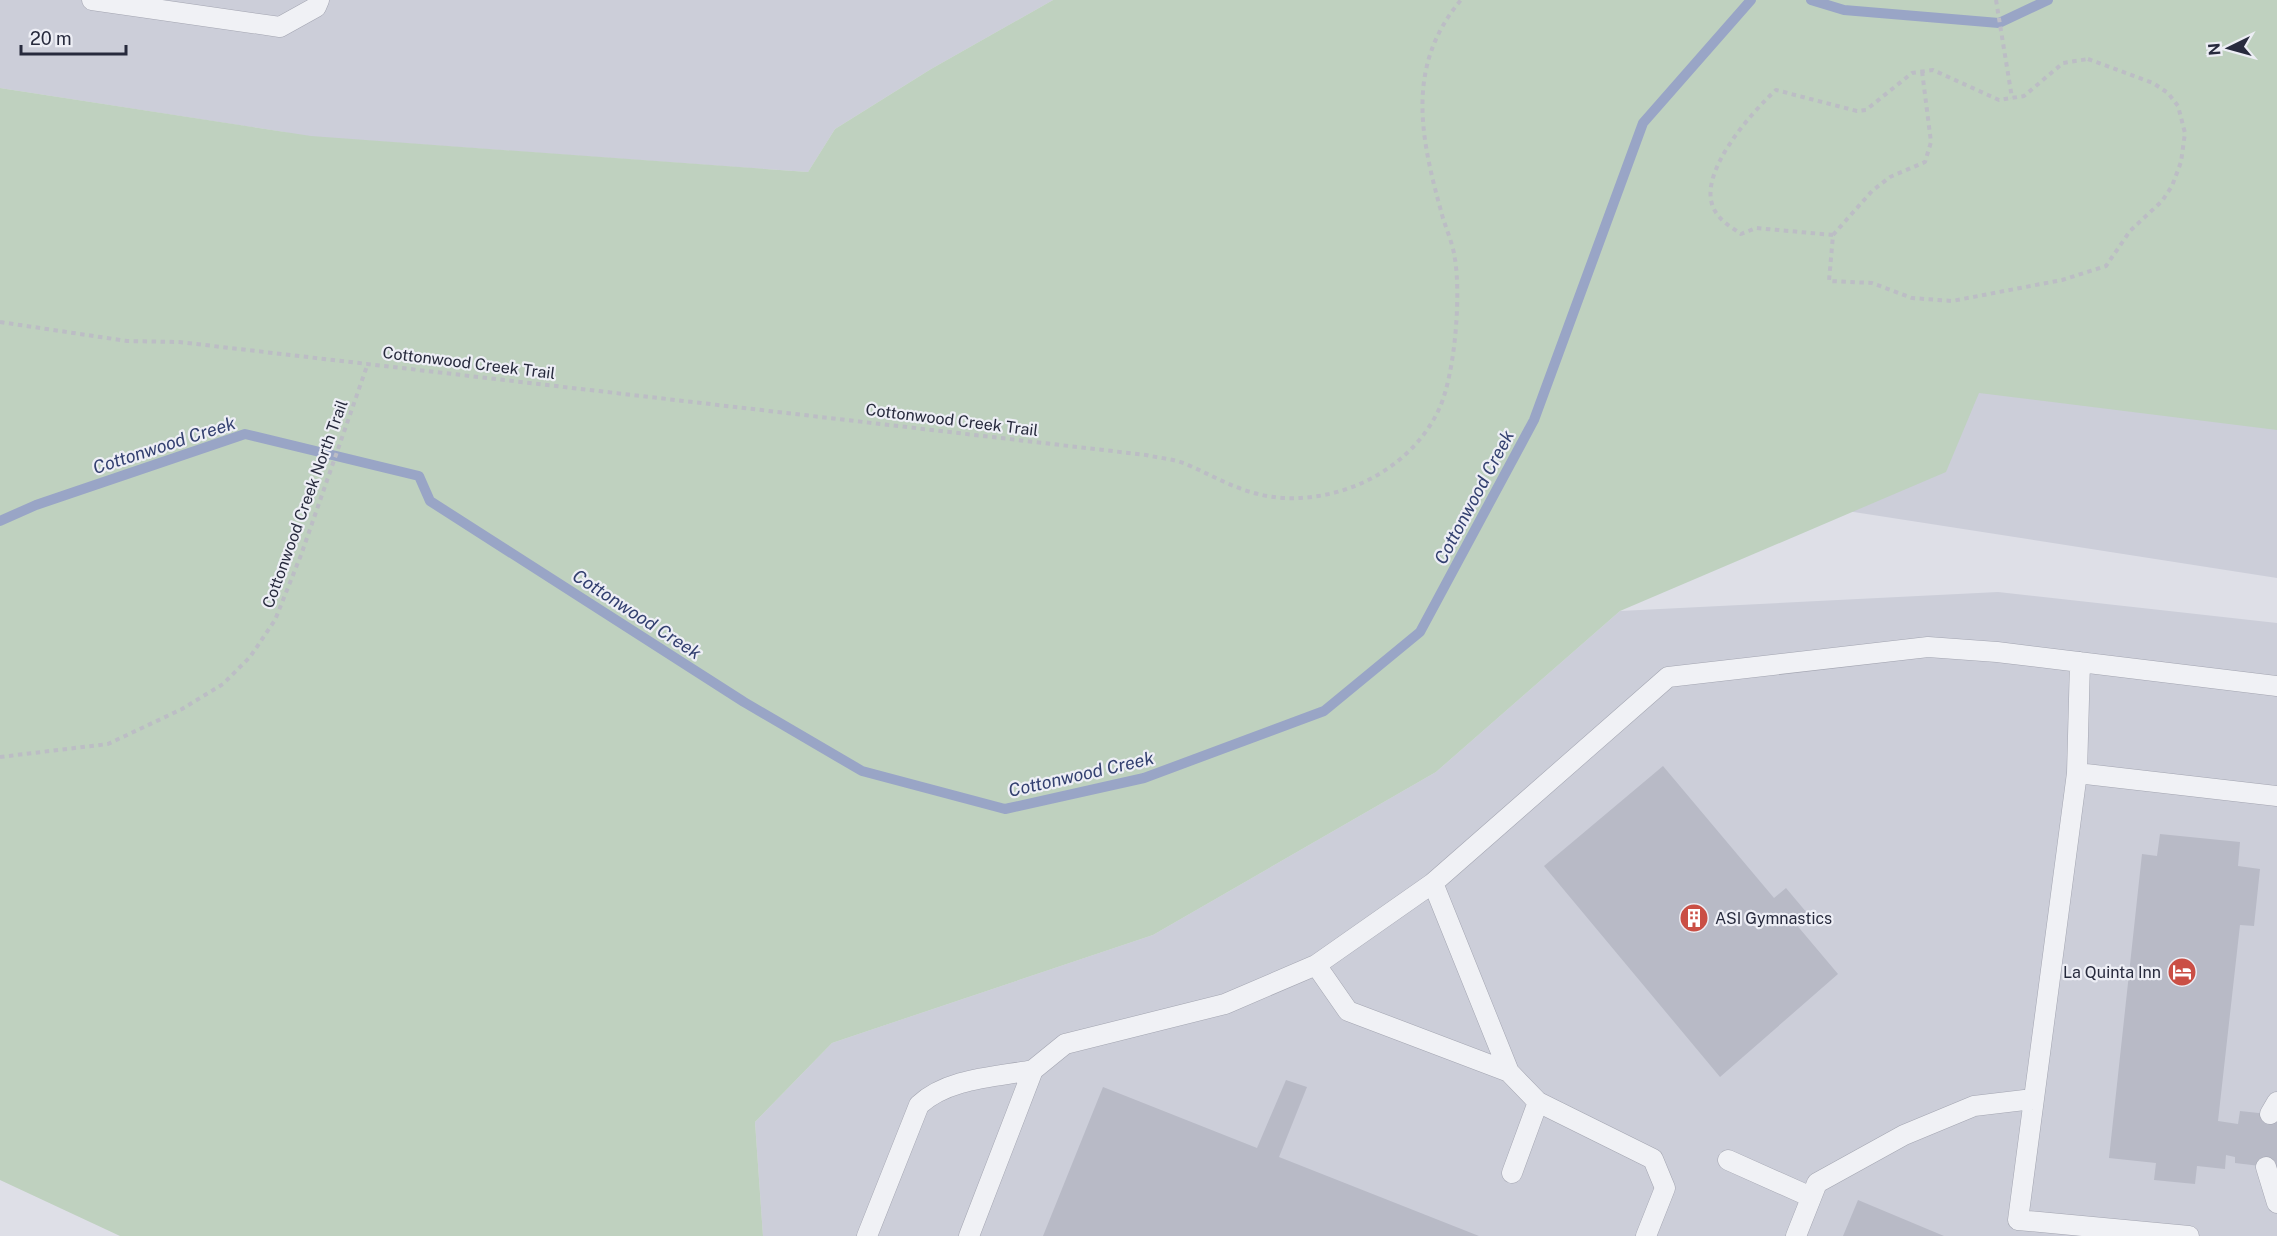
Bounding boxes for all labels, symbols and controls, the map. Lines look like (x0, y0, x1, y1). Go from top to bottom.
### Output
scale bar (21, 18, 126, 56)
north arrow (2199, 18, 2259, 78)
text: 20 m (30, 28, 72, 49)
text: N (2205, 42, 2225, 56)
street label: Cottonwood Creek Trail (382, 343, 557, 383)
street label: Cottonwood Creek North Trail (258, 397, 352, 611)
street label: Cottonwood Creek Trail (865, 400, 1040, 440)
water label: Cottonwood Creek (90, 412, 238, 478)
water label: Cottonwood Creek (1430, 426, 1518, 568)
water label: Cottonwood Creek (569, 565, 705, 663)
water label: Cottonwood Creek (1006, 747, 1156, 801)
building icon: ASI Gymnastics (1678, 902, 1710, 934)
place label: ASI Gymnastics (1715, 909, 1832, 928)
hotel icon: La Quinta Inn (2166, 956, 2198, 988)
place label: La Quinta Inn (2063, 963, 2161, 982)

